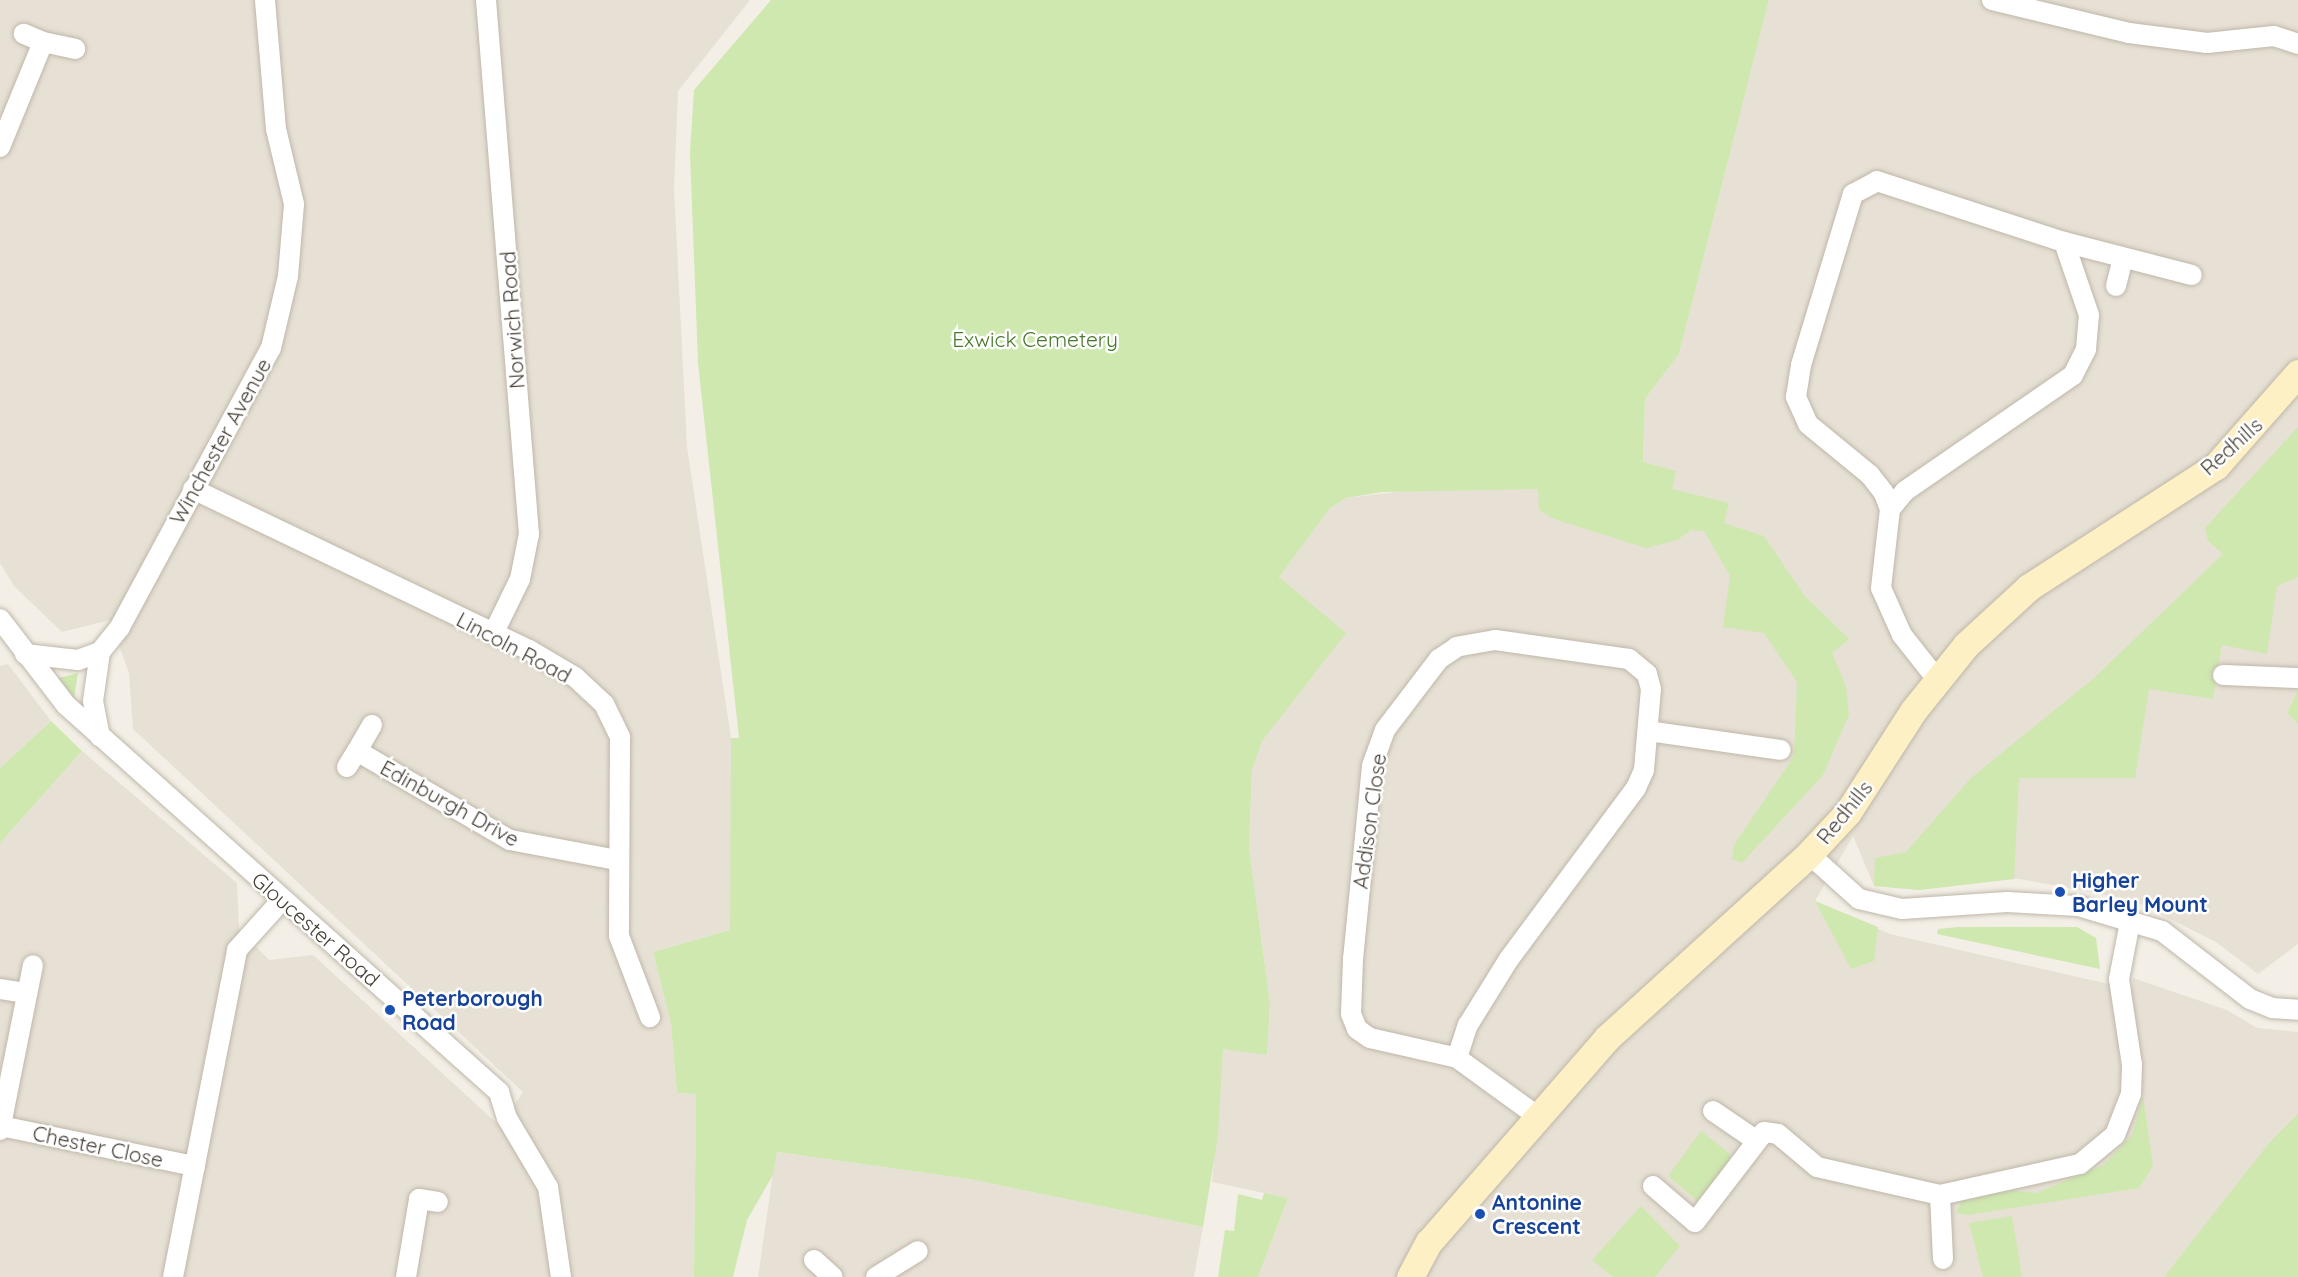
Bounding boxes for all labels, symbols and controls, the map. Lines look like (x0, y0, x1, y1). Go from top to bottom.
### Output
street label: Norwich Road (495, 250, 529, 390)
park label: Exwick Cemetery (952, 326, 1118, 352)
street label: Winchester Avenue (164, 354, 276, 528)
street label: Redhills (2195, 412, 2267, 480)
street label: Lincoln Road (452, 606, 576, 688)
street label: Addison Close (1347, 752, 1391, 890)
street label: Edinburgh Drive (376, 754, 524, 852)
street label: Redhills (1811, 775, 1877, 849)
street label: Gloucester Road (247, 867, 385, 991)
place label: Higher Barley Mount (2072, 867, 2208, 917)
marker: Higher Barley Mount (2053, 885, 2067, 899)
place label: Peterborough Road (402, 985, 543, 1035)
marker: Peterborough Road (383, 1003, 397, 1017)
street label: Chester Close (30, 1120, 166, 1172)
place label: Antonine Crescent (1492, 1189, 1582, 1239)
marker: Antonine Crescent (1473, 1207, 1487, 1221)

